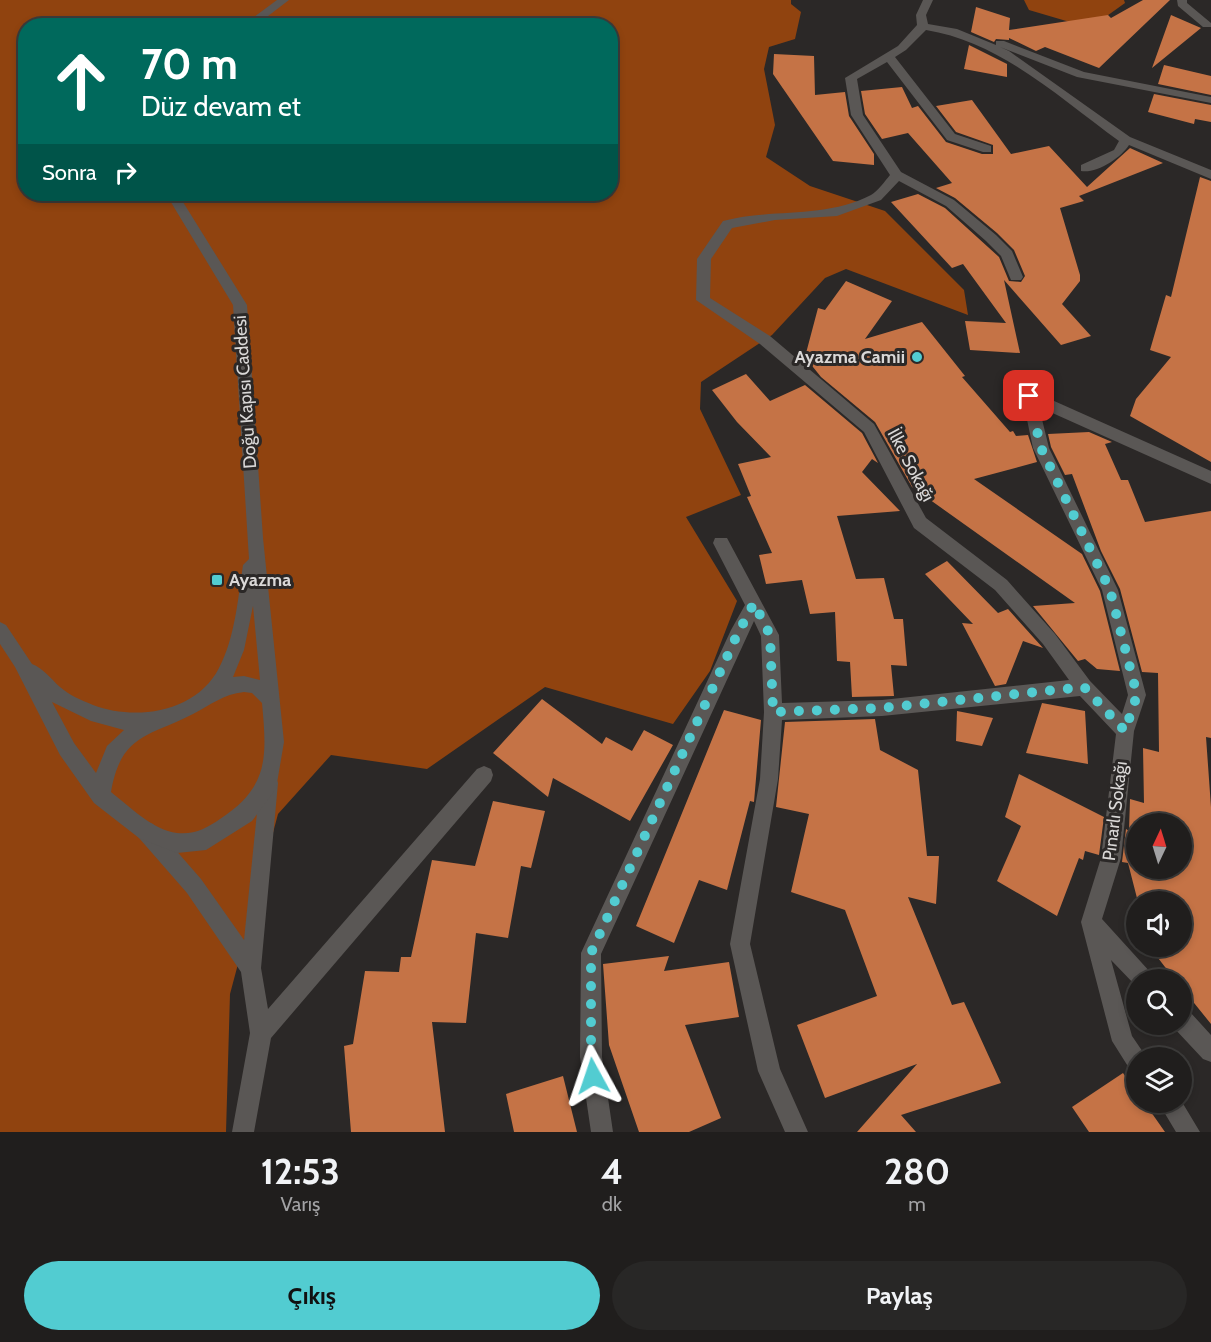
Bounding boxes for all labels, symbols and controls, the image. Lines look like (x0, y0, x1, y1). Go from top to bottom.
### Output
text: 70 m (141, 38, 238, 90)
icon: ahead (42, 42, 120, 120)
text: Düz devam et (141, 90, 301, 123)
icon: right (109, 156, 142, 189)
text: Sonra (42, 159, 97, 186)
street label: Doğu Kapısı Caddesi (229, 315, 261, 469)
place label: Ayazma Camii (795, 346, 905, 368)
marker: Ayazma Camii (910, 350, 924, 364)
pin (1003, 370, 1054, 421)
icon: arrive (1012, 379, 1045, 412)
street label: İlke Sokağı (883, 425, 939, 505)
place label: Ayazma (229, 569, 291, 591)
marker: Ayazma (210, 573, 224, 587)
street label: Pınarlı Sokağı (1098, 760, 1132, 862)
north arrow (1126, 813, 1192, 879)
map controls (1126, 813, 1192, 1113)
button: sound (1126, 891, 1192, 957)
button: search (1126, 969, 1192, 1035)
position arrow (561, 1044, 625, 1108)
button: layers (1126, 1047, 1192, 1113)
text: 12:53 (261, 1149, 340, 1193)
text: 4 (601, 1149, 623, 1193)
text: 280 (884, 1149, 950, 1193)
text: Varış (280, 1192, 320, 1216)
text: dk (602, 1192, 622, 1216)
text: m (908, 1192, 926, 1216)
button: Çıkış (24, 1261, 600, 1330)
button: Paylaş (612, 1261, 1187, 1330)

